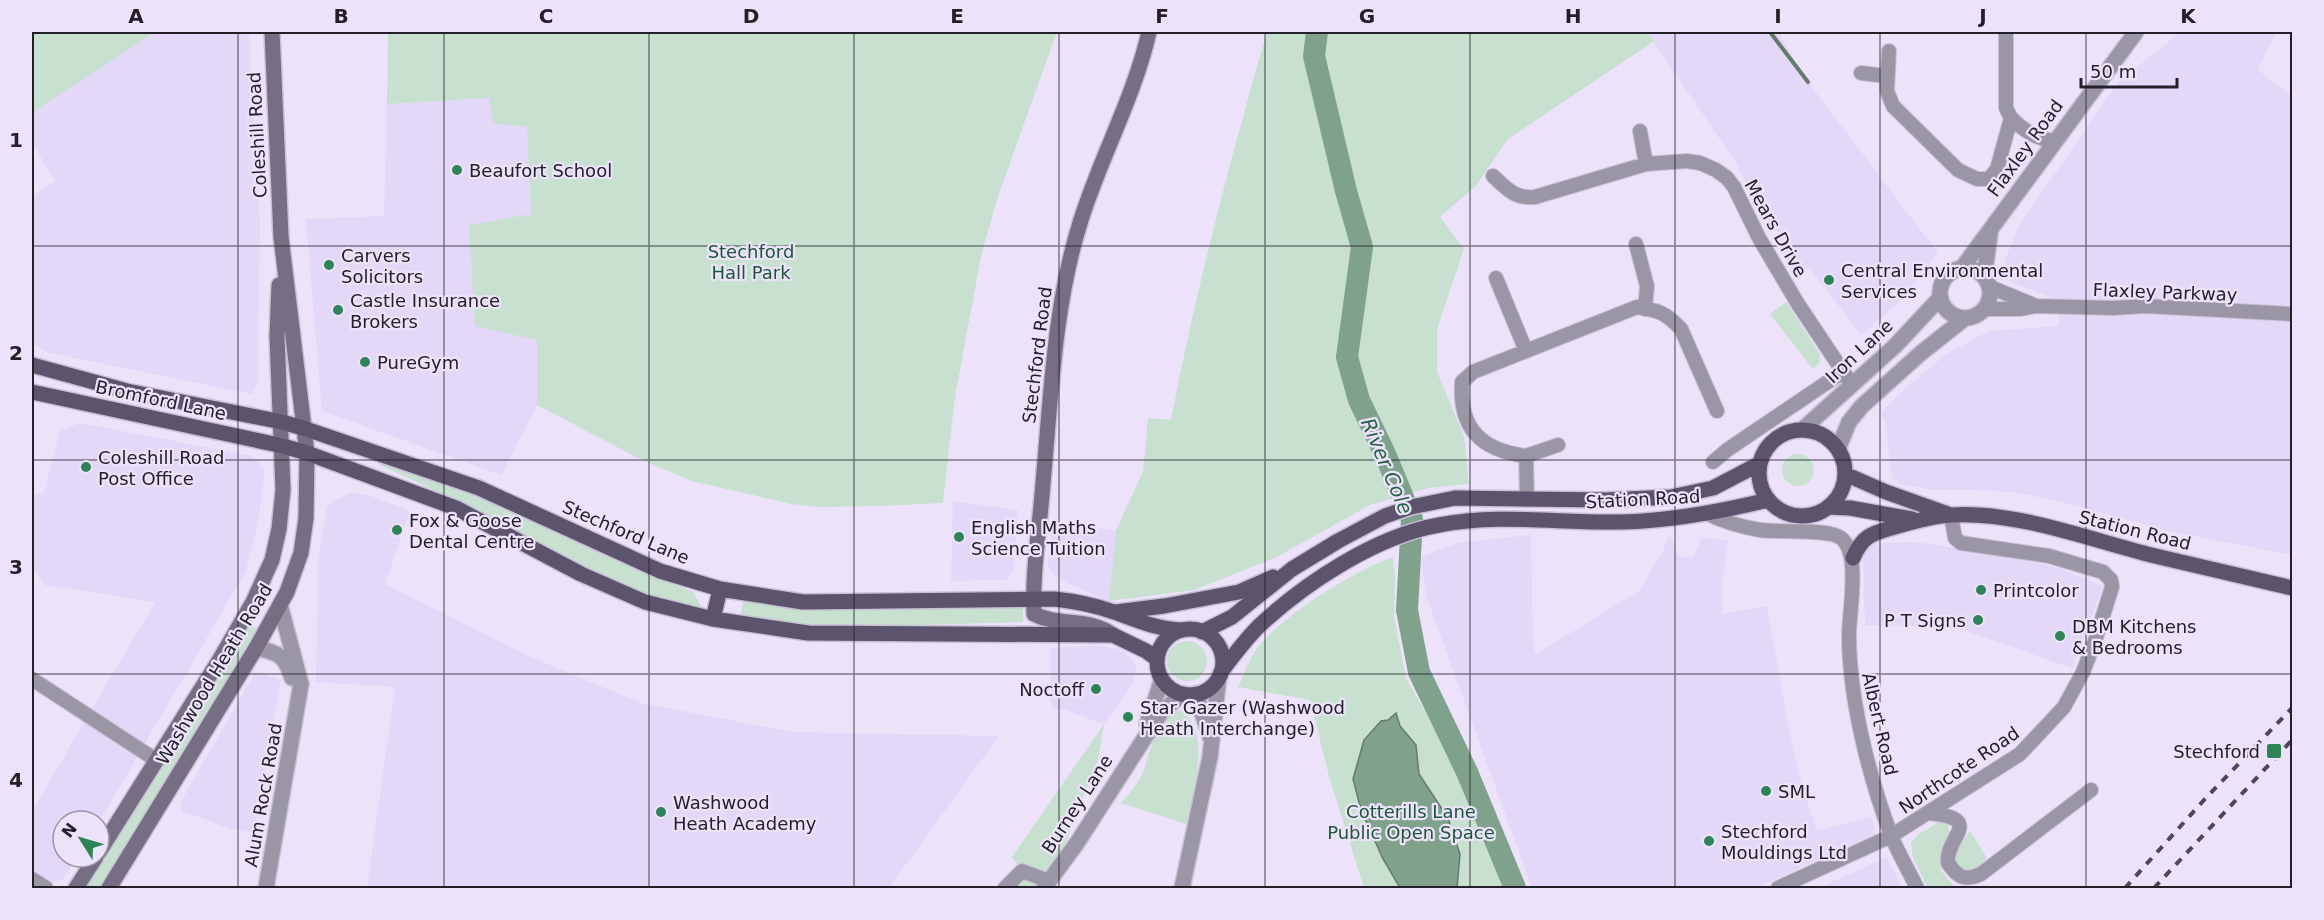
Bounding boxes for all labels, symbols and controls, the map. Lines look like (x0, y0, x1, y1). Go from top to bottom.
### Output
text: A (128, 4, 144, 28)
text: B (333, 4, 349, 28)
text: C (539, 4, 553, 28)
text: D (743, 4, 759, 28)
text: E (950, 4, 964, 28)
text: F (1155, 4, 1169, 28)
text: G (1359, 4, 1375, 28)
text: H (1565, 4, 1581, 28)
text: I (1774, 4, 1782, 28)
text: J (1977, 4, 1987, 28)
text: K (2180, 4, 2197, 28)
scale bar (2081, 51, 2177, 89)
text: 50 m (2090, 61, 2136, 82)
street label: Coleshill Road (243, 71, 271, 199)
street label: Flaxley Road (1983, 95, 2067, 201)
text: 1 (9, 128, 23, 152)
place label: Beaufort School (469, 160, 612, 181)
marker: Beaufort School (450, 163, 464, 177)
street label: Mears Drive (1741, 176, 1811, 280)
park label: Stechford Hall Park (708, 241, 794, 283)
place label: Carvers Solicitors (341, 245, 423, 287)
marker: Carvers Solicitors (322, 258, 336, 272)
place label: Central Environmental Services (1841, 260, 2043, 302)
marker: Central Environmental Services (1822, 273, 1836, 287)
street label: Flaxley Parkway (2092, 279, 2238, 305)
street label: Stechford Road (1018, 285, 1056, 425)
place label: Castle Insurance Brokers (350, 290, 500, 332)
marker: Castle Insurance Brokers (331, 303, 345, 317)
street label: Iron Lane (1821, 315, 1897, 387)
text: 2 (9, 341, 23, 365)
place label: PureGym (377, 352, 459, 373)
marker: PureGym (358, 355, 372, 369)
street label: Bromford Lane (94, 376, 228, 424)
water label: River Cole (1356, 414, 1418, 518)
place label: Coleshill Road Post Office (98, 447, 224, 489)
marker: Coleshill Road Post Office (79, 460, 93, 474)
street label: Station Road (1585, 486, 1701, 512)
street label: Stechford Lane (559, 496, 693, 568)
street label: Station Road (2077, 506, 2193, 554)
place label: Fox & Goose Dental Centre (409, 510, 534, 552)
place label: English Maths Science Tuition (971, 517, 1106, 559)
marker: Fox & Goose Dental Centre (390, 523, 404, 537)
marker: English Maths Science Tuition (952, 530, 966, 544)
text: 3 (9, 555, 23, 579)
street label: Washwood Heath Road (152, 580, 276, 768)
place label: Printcolor (1993, 580, 2079, 601)
marker: Printcolor (1974, 583, 1988, 597)
place label: P T Signs (1884, 610, 1966, 631)
marker: P T Signs (1971, 613, 1985, 627)
place label: DBM Kitchens & Bedrooms (2072, 616, 2197, 658)
marker: DBM Kitchens & Bedrooms (2053, 629, 2067, 643)
street label: Albert Road (1858, 670, 1902, 778)
place label: Noctoff (1019, 679, 1085, 700)
marker: Noctoff (1089, 682, 1103, 696)
place label: Star Gazer (Washwood Heath Interchange) (1140, 697, 1345, 739)
marker: Star Gazer (Washwood Heath Interchange) (1121, 710, 1135, 724)
street label: Alum Rock Road (240, 721, 286, 869)
street label: Northcote Road (1895, 722, 2023, 818)
place label: Stechford (2173, 741, 2260, 762)
marker: Stechford (2265, 742, 2283, 760)
street label: Burney Lane (1037, 751, 1117, 857)
text: 4 (9, 768, 23, 792)
place label: SML (1778, 781, 1815, 802)
marker: SML (1759, 784, 1773, 798)
place label: Washwood Heath Academy (673, 792, 817, 834)
park label: Cotterills Lane Public Open Space (1327, 801, 1495, 843)
marker: Washwood Heath Academy (654, 805, 668, 819)
north arrow (51, 809, 111, 869)
text: N (58, 819, 81, 841)
place label: Stechford Mouldings Ltd (1721, 821, 1847, 863)
marker: Stechford Mouldings Ltd (1702, 834, 1716, 848)

